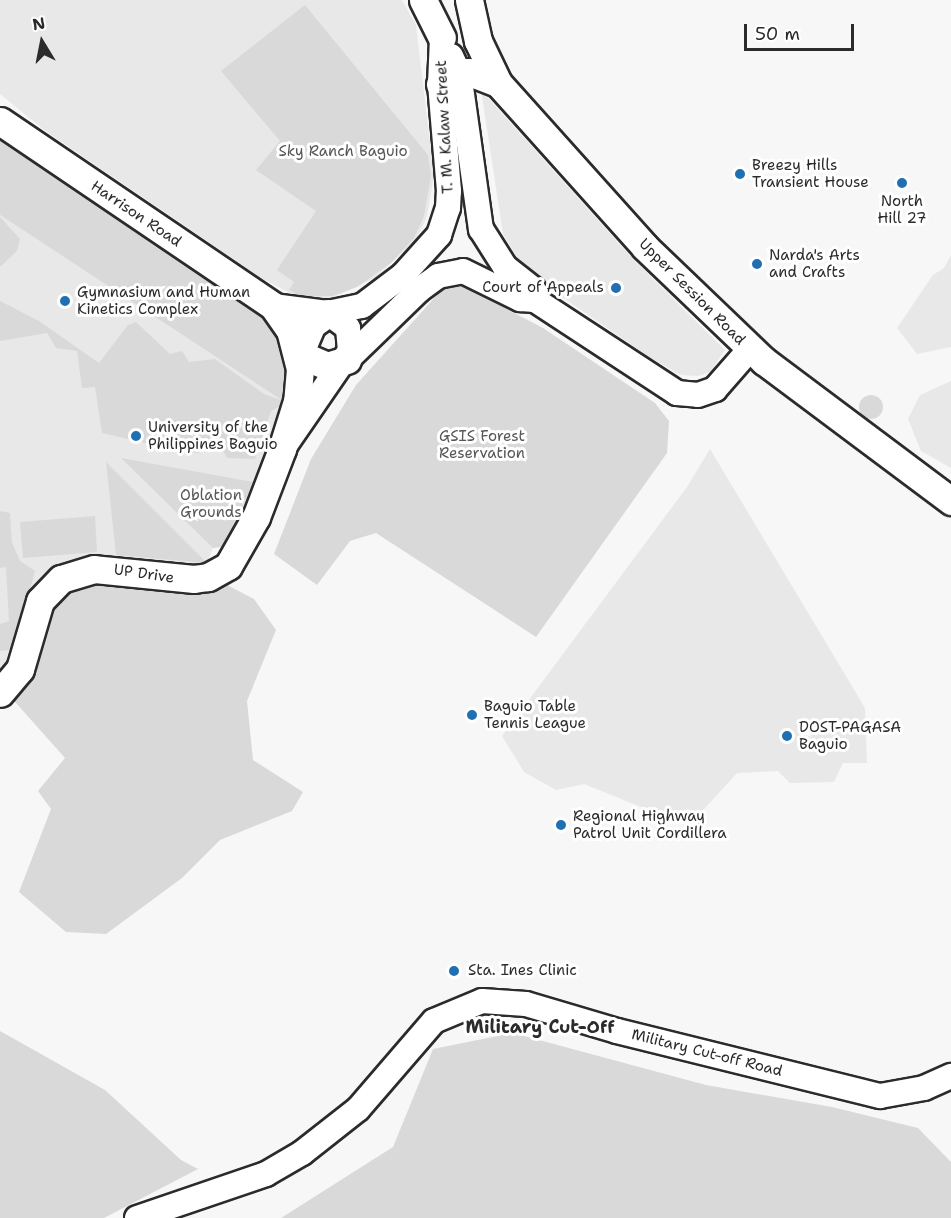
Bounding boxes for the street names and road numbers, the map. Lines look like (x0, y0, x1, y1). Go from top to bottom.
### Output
street label: T. M. Kalaw Street (433, 60, 457, 194)
street label: Harrison Road (87, 177, 185, 251)
street label: Upper Session Road (635, 235, 749, 349)
street label: UP Drive (113, 561, 175, 587)
street label: Military Cut-off Road (630, 1026, 784, 1080)

